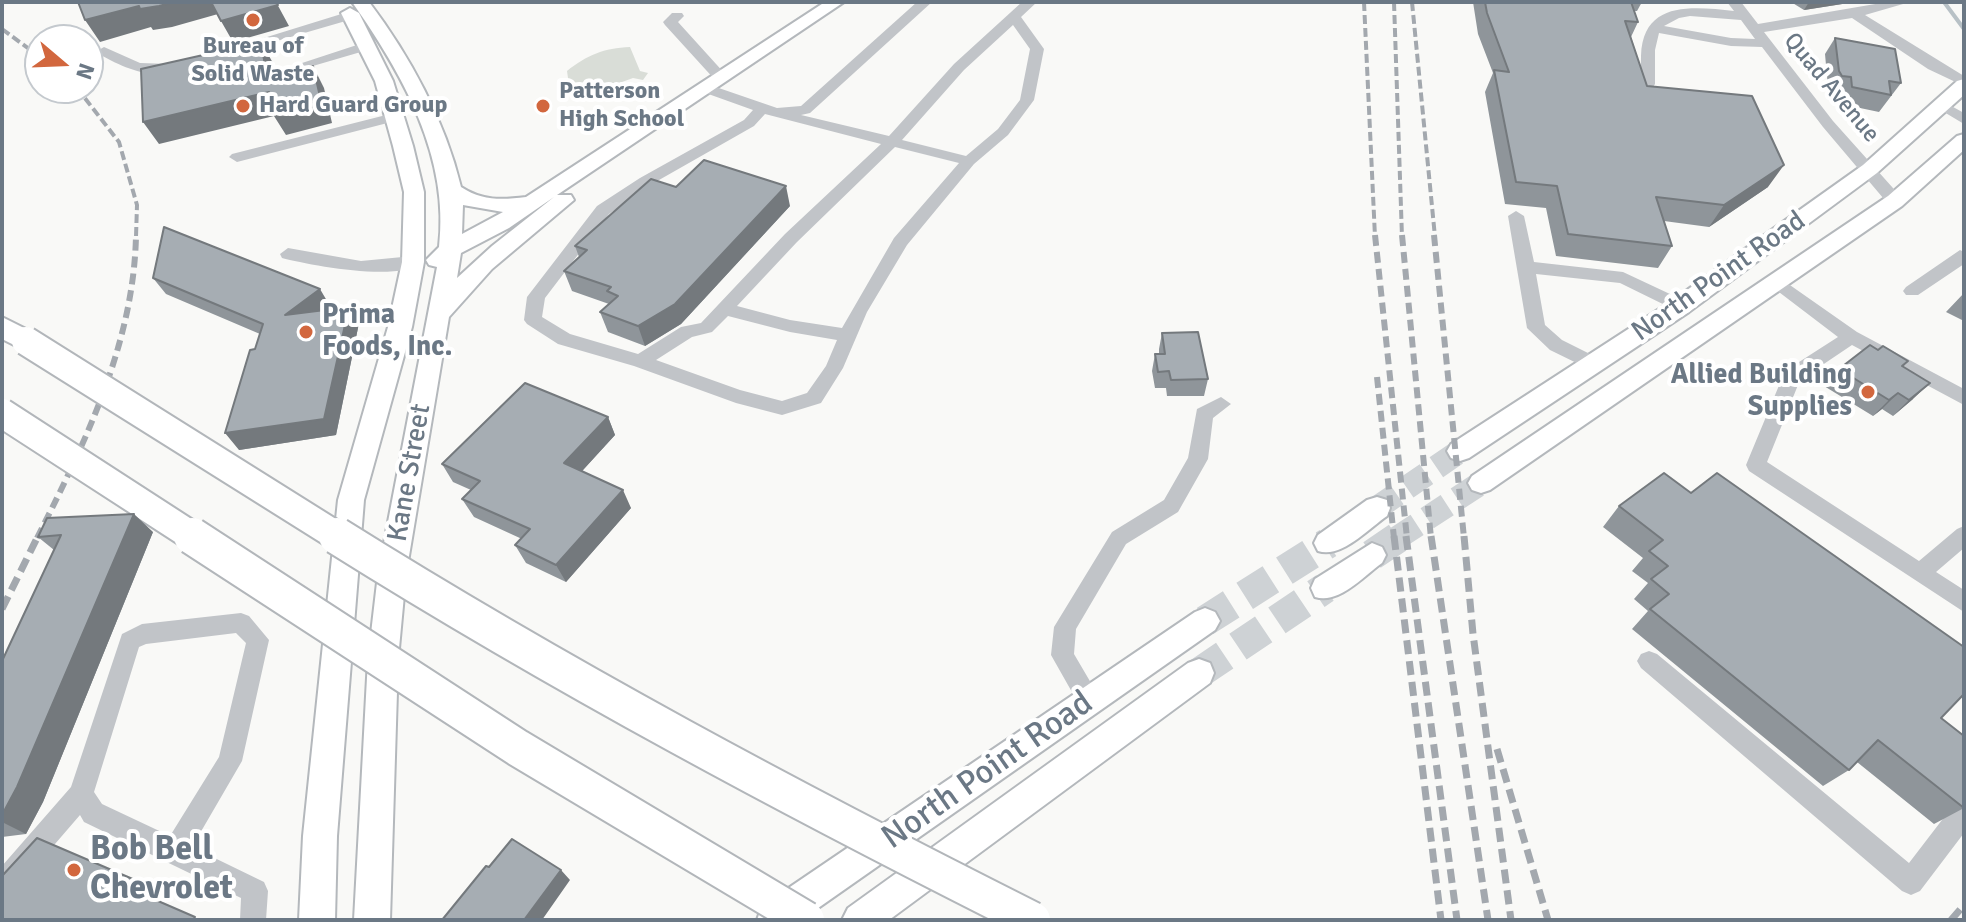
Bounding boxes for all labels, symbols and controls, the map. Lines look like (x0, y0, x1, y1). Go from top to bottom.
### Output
marker: Bureau of Solid Waste (244, 11, 262, 29)
north arrow (24, 24, 104, 104)
street label: Quad Avenue (1777, 27, 1885, 149)
place label: Bureau of Solid Waste (191, 33, 315, 89)
text: N (70, 60, 101, 83)
place label: Patterson High School (559, 78, 684, 134)
place label: Hard Guard Group (259, 92, 447, 120)
marker: Hard Guard Group (234, 97, 252, 115)
marker: Patterson High School (534, 97, 552, 115)
street label: North Point Road (1626, 205, 1812, 349)
place label: Prima Foods, Inc. (322, 299, 453, 365)
marker: Prima Foods, Inc. (297, 323, 315, 341)
place label: Allied Building Supplies (1671, 359, 1852, 425)
marker: Allied Building Supplies (1859, 383, 1877, 401)
street label: Kane Street (381, 401, 439, 545)
street label: North Point Road (875, 683, 1101, 859)
place label: Bob Bell Chevrolet (90, 830, 233, 910)
marker: Bob Bell Chevrolet (65, 861, 83, 879)

